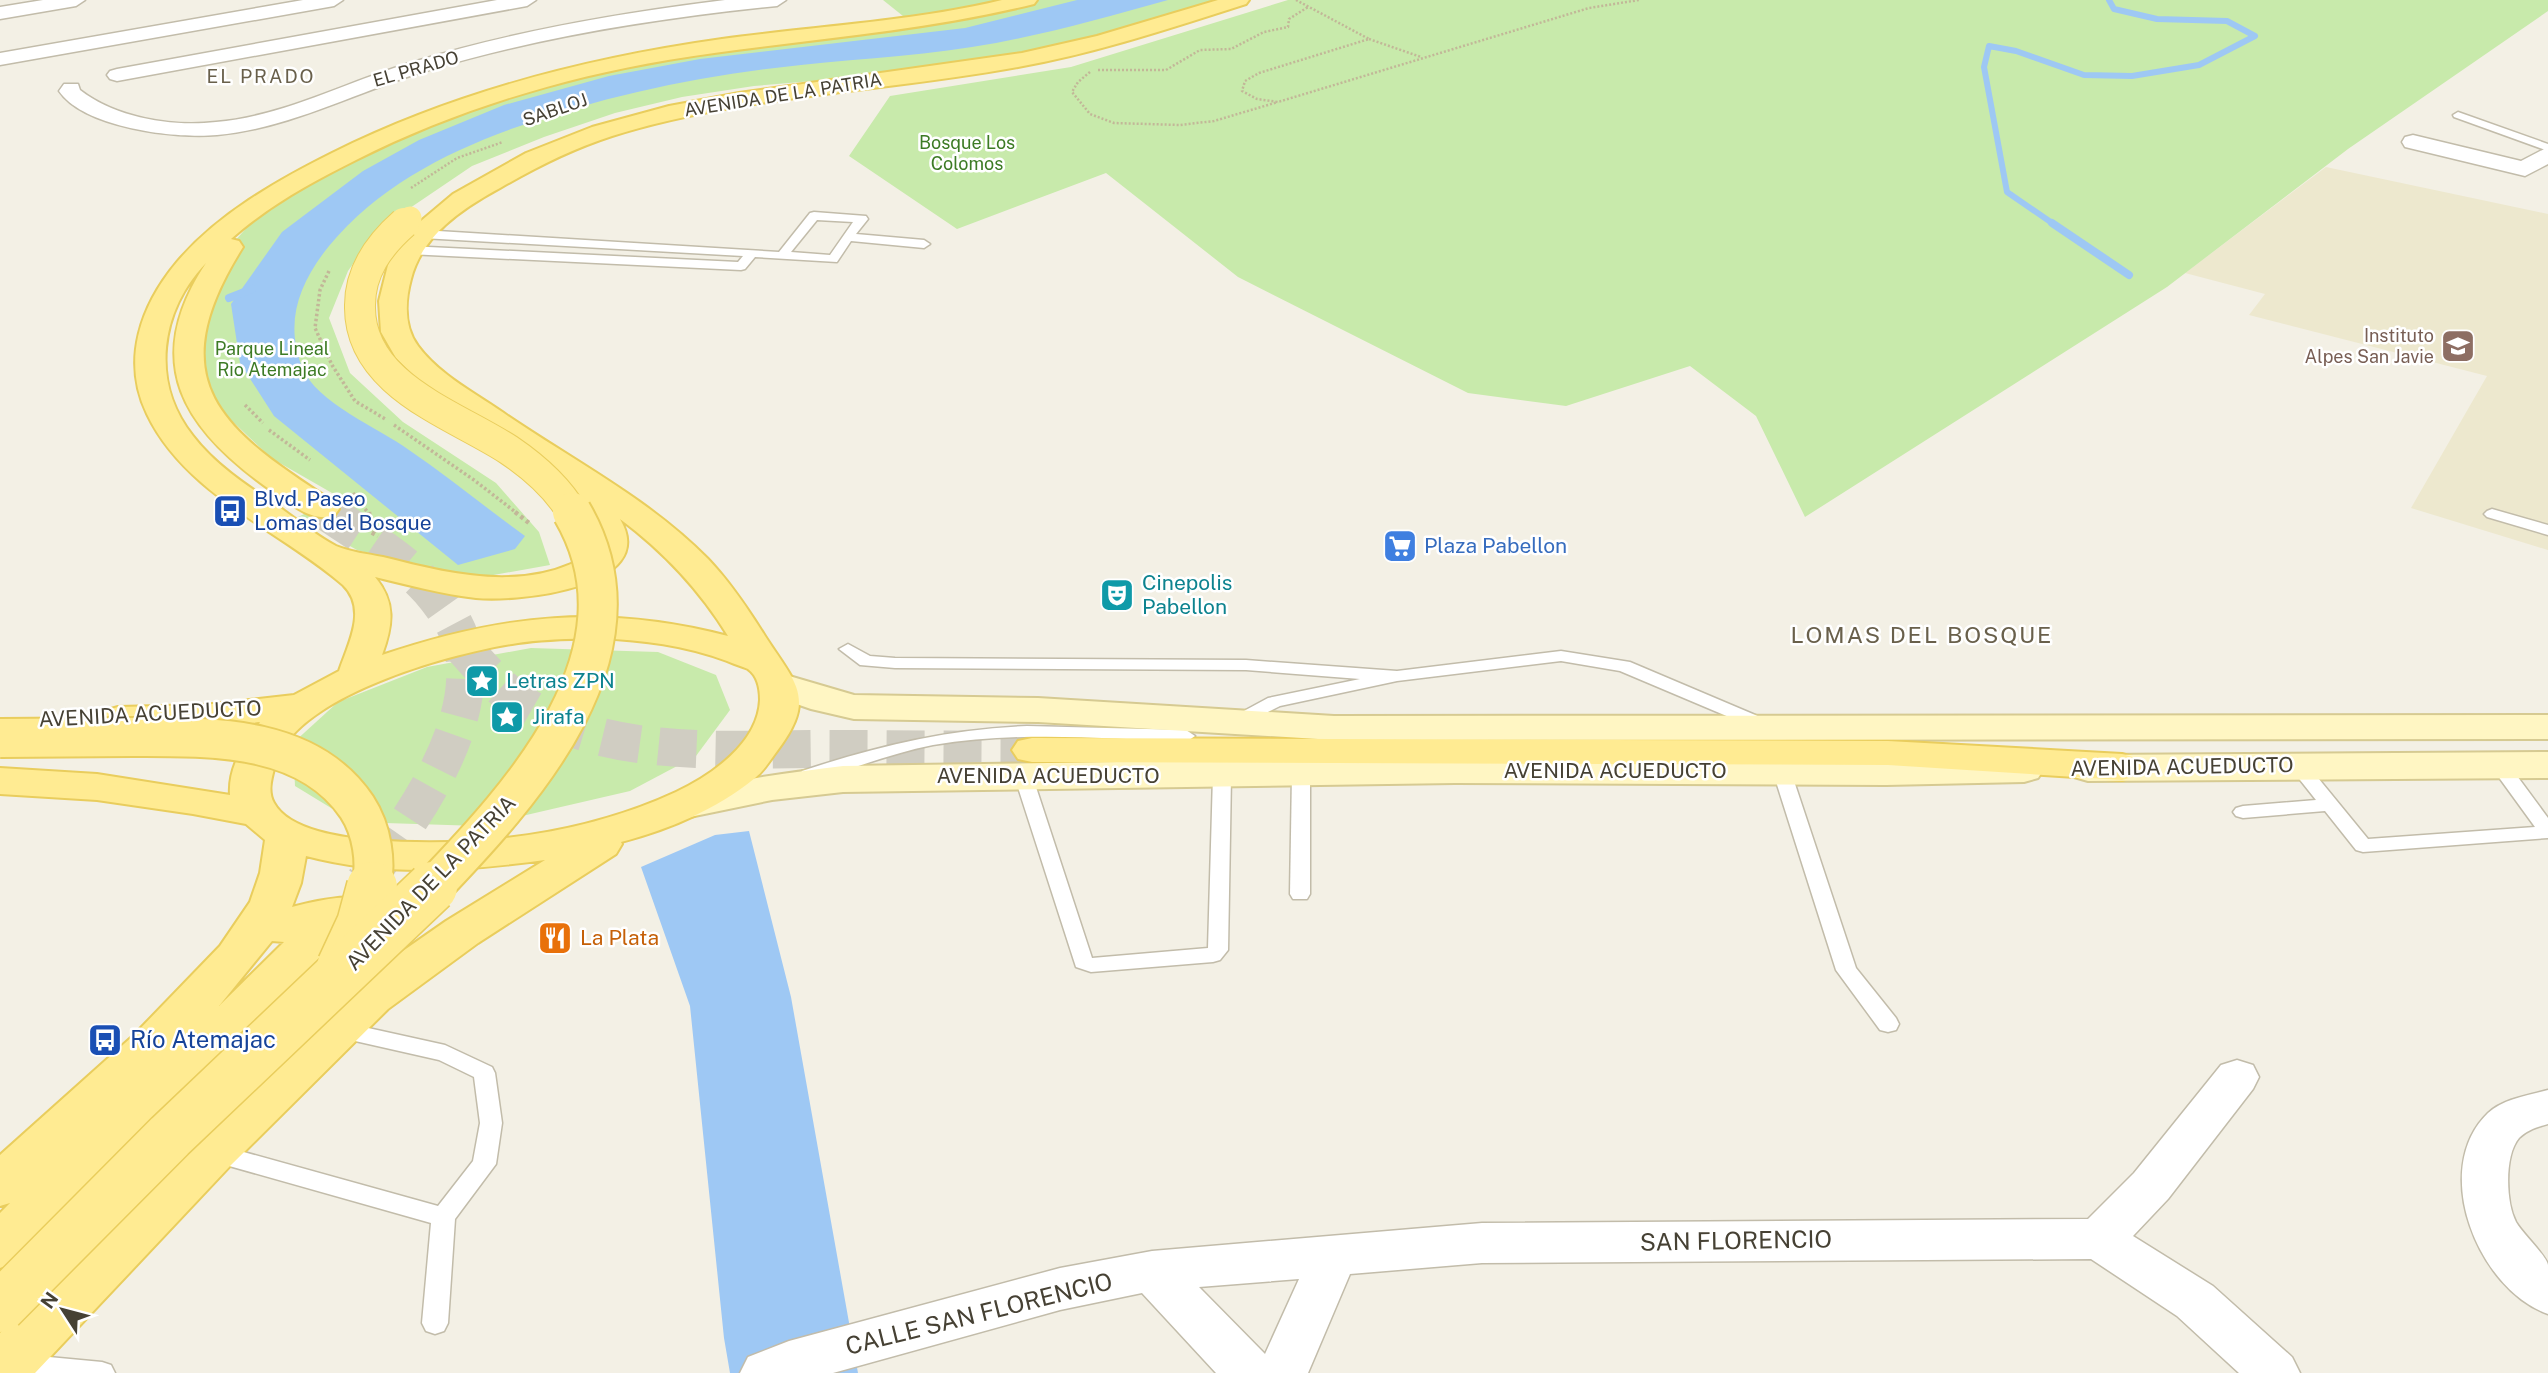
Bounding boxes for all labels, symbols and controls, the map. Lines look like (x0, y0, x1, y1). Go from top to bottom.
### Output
street label: EL PRADO (371, 46, 461, 91)
district label: EL PRADO (206, 65, 316, 87)
street label: AVENIDA DE LA PATRIA (682, 68, 884, 121)
street label: SABLOJ (520, 89, 590, 130)
park label: Bosque Los Colomos (919, 132, 1015, 174)
place label: Instituto Alpes San Javie (2304, 325, 2434, 367)
school or university icon: Instituto Alpes San Javie (2439, 327, 2477, 365)
park label: Parque Lineal Rio Atemajac (215, 338, 329, 380)
place label: Blvd. Paseo Lomas del Bosque (254, 486, 432, 535)
bus stop icon: Blvd. Paseo Lomas del Bosque (211, 492, 249, 530)
supermarket icon: Plaza Pabellon (1381, 527, 1419, 565)
place label: Plaza Pabellon (1424, 533, 1567, 558)
place label: Cinepolis Pabellon (1142, 570, 1232, 619)
theatre icon: Cinepolis Pabellon (1098, 576, 1136, 614)
district label: LOMAS DEL BOSQUE (1791, 621, 2053, 648)
place icon: Letras ZPN (463, 662, 501, 700)
place label: Letras ZPN (506, 668, 615, 693)
street label: AVENIDA ACUEDUCTO (38, 695, 262, 732)
place icon: Jirafa (488, 698, 526, 736)
place label: Jirafa (532, 704, 585, 729)
street label: AVENIDA ACUEDUCTO (2070, 752, 2294, 781)
street label: AVENIDA ACUEDUCTO (1503, 758, 1727, 783)
street label: AVENIDA ACUEDUCTO (936, 763, 1160, 788)
street label: AVENIDA DE LA PATRIA (341, 790, 521, 975)
restaurant icon: La Plata (536, 919, 574, 957)
place label: La Plata (580, 925, 659, 950)
bus stop icon: Río Atemajac (86, 1021, 124, 1059)
place label: Río Atemajac (130, 1025, 276, 1053)
street label: SAN FLORENCIO (1640, 1224, 1832, 1256)
street label: CALLE SAN FLORENCIO (842, 1266, 1115, 1360)
north arrow (28, 1275, 98, 1345)
text: N (36, 1288, 63, 1312)

